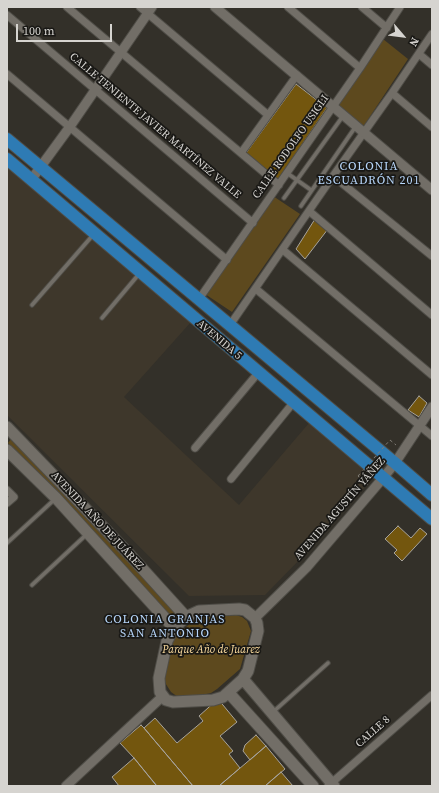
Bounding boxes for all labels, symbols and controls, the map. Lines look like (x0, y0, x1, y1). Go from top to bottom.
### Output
scale bar (18, 16, 114, 42)
north arrow (383, 16, 423, 56)
text: 100 m (23, 23, 55, 39)
text: N (406, 35, 423, 49)
street label: CALLE TENIENTE JAVIER MARTÍNEZ VALLE (67, 50, 243, 202)
street label: CALLE RODOLFO USIGLI (250, 93, 332, 201)
district label: COLONIA ESCUADRÓN 201 (317, 160, 421, 188)
street label: AVENIDA 5 (194, 317, 244, 363)
street label: AVENIDA AGUSTÍN YÁÑEZ (292, 455, 388, 563)
street label: AVENIDA AÑO DE JUÁREZ (48, 469, 146, 573)
district label: COLONIA GRANJAS SAN ANTONIO (105, 613, 225, 641)
park label: Parque Año de Juarez (162, 643, 260, 657)
street label: CALLE 8 (353, 713, 393, 751)

